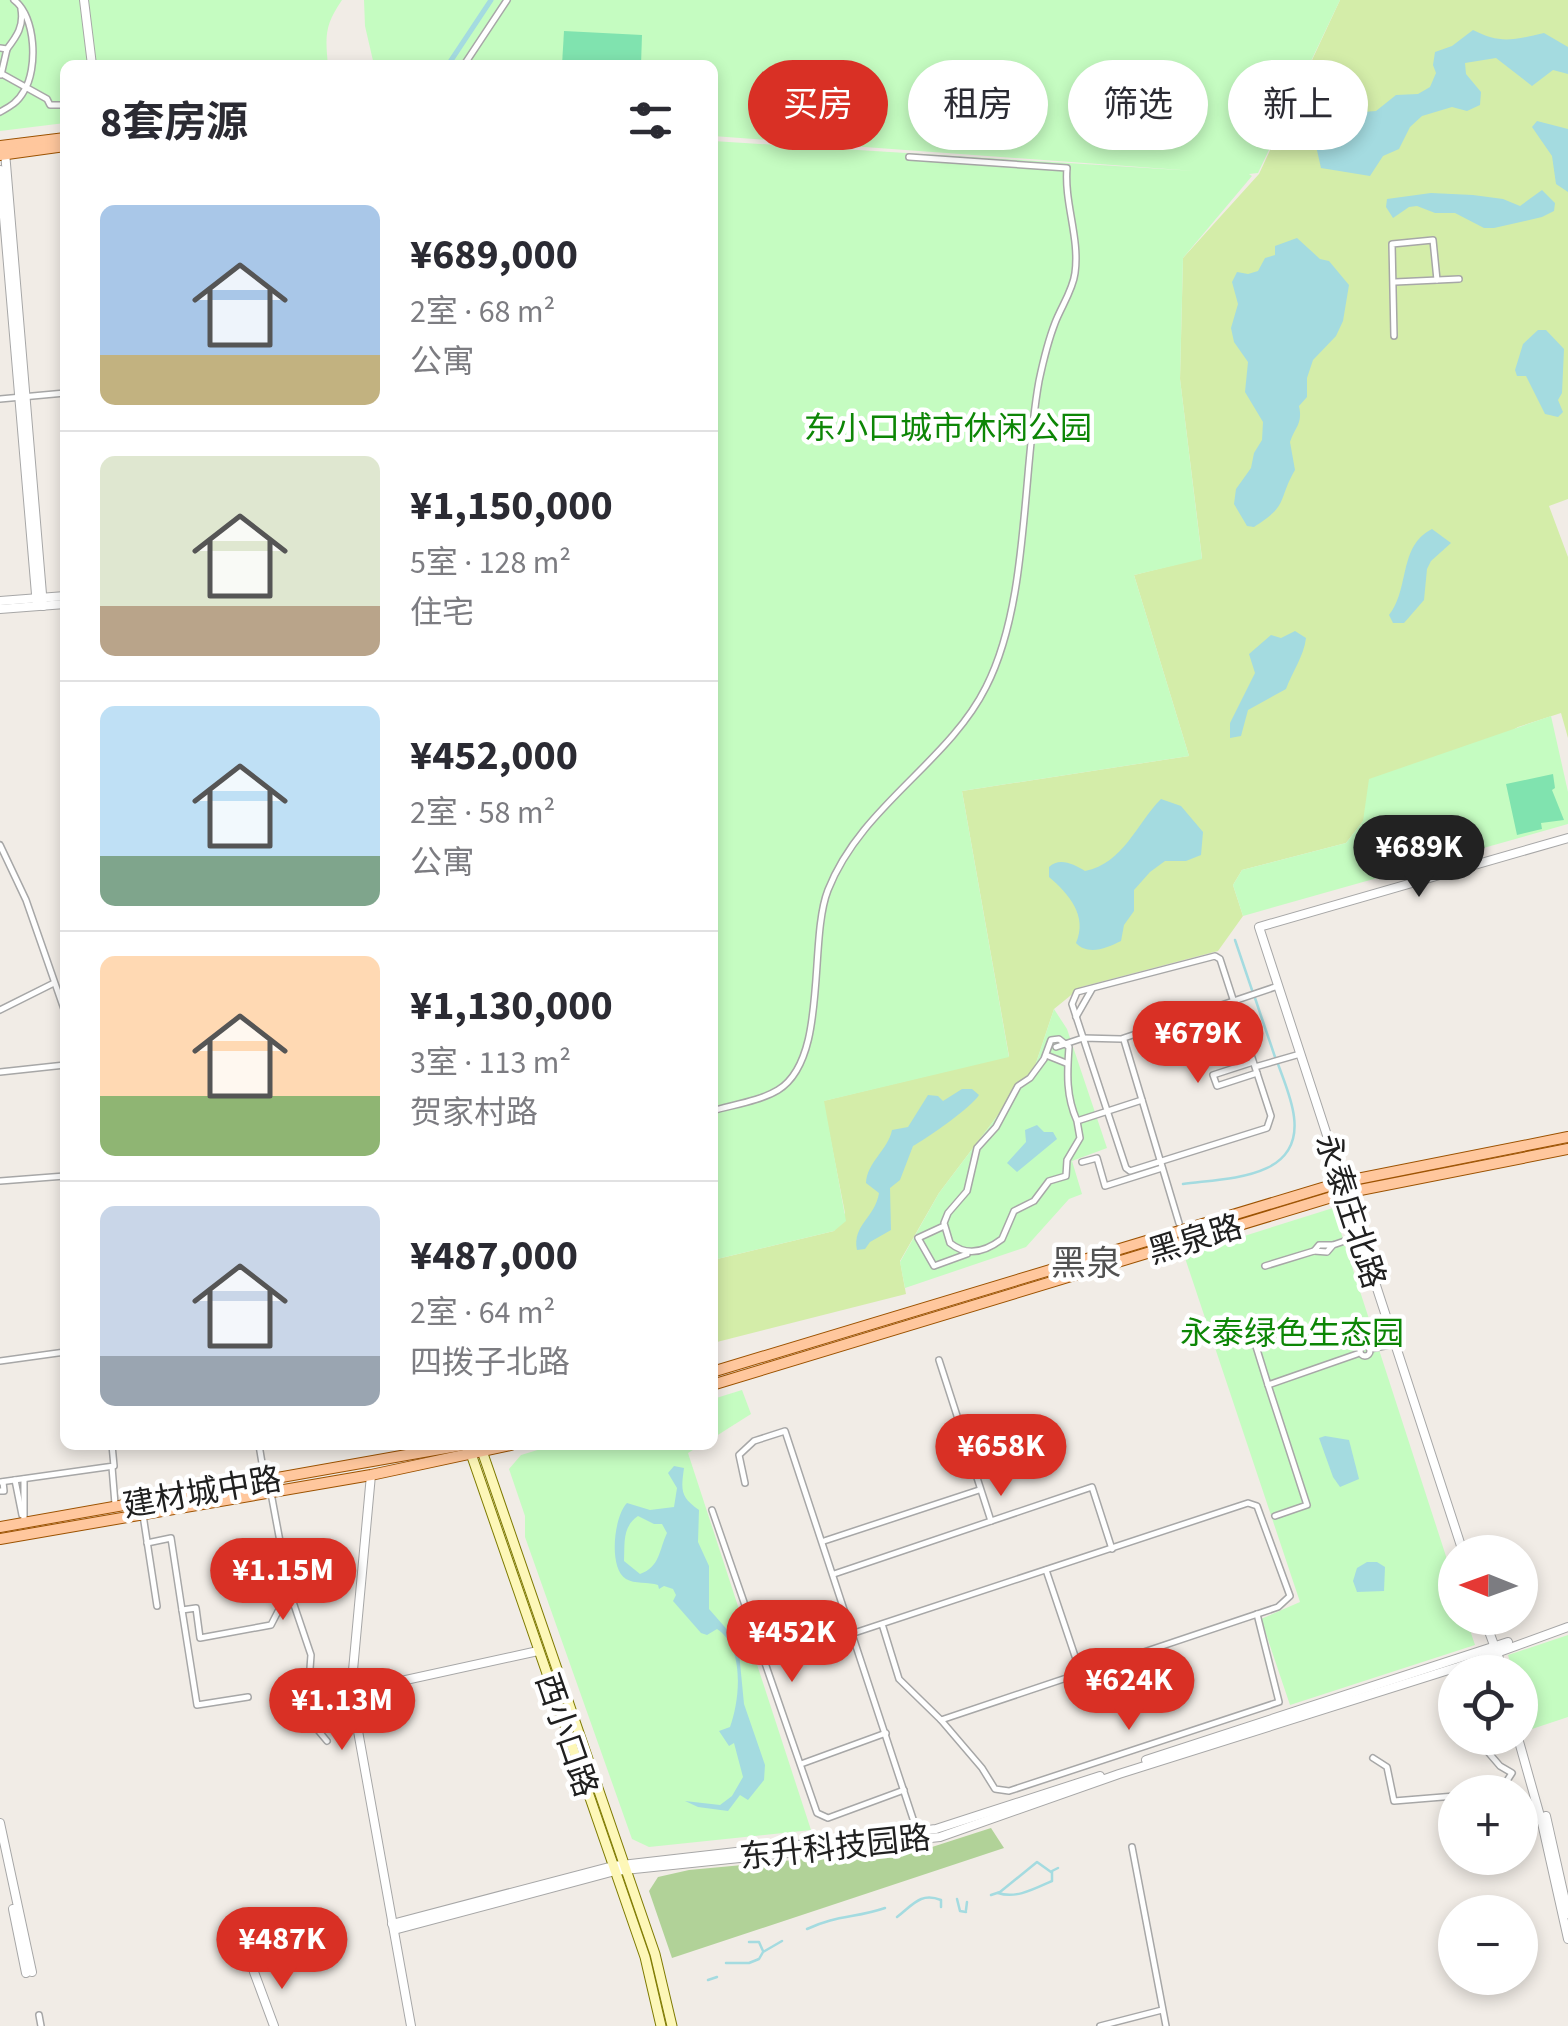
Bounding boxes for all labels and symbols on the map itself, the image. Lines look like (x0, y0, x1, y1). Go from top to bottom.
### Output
park label: 东小口城市休闲公园 (804, 406, 1092, 452)
pin: ¥689K (1349, 815, 1489, 900)
pin: ¥679K (1128, 1001, 1268, 1086)
street label: 永泰庄北路 (1303, 1128, 1397, 1295)
street label: 黑泉路 (1143, 1204, 1248, 1276)
district label: 黑泉 (1051, 1239, 1121, 1289)
park label: 永泰绿色生态园 (1180, 1311, 1404, 1357)
pin: ¥658K (931, 1414, 1071, 1499)
street label: 建材城中路 (119, 1456, 285, 1530)
north arrow (1438, 1535, 1538, 1635)
pin: ¥1.15M (202, 1538, 364, 1623)
pin: ¥452K (722, 1600, 862, 1685)
pin: ¥624K (1059, 1648, 1199, 1733)
street label: 西小口路 (523, 1667, 609, 1803)
pin: ¥1.13M (261, 1668, 423, 1753)
street label: 东升科技园路 (737, 1815, 933, 1881)
pin: ¥487K (212, 1907, 352, 1992)

